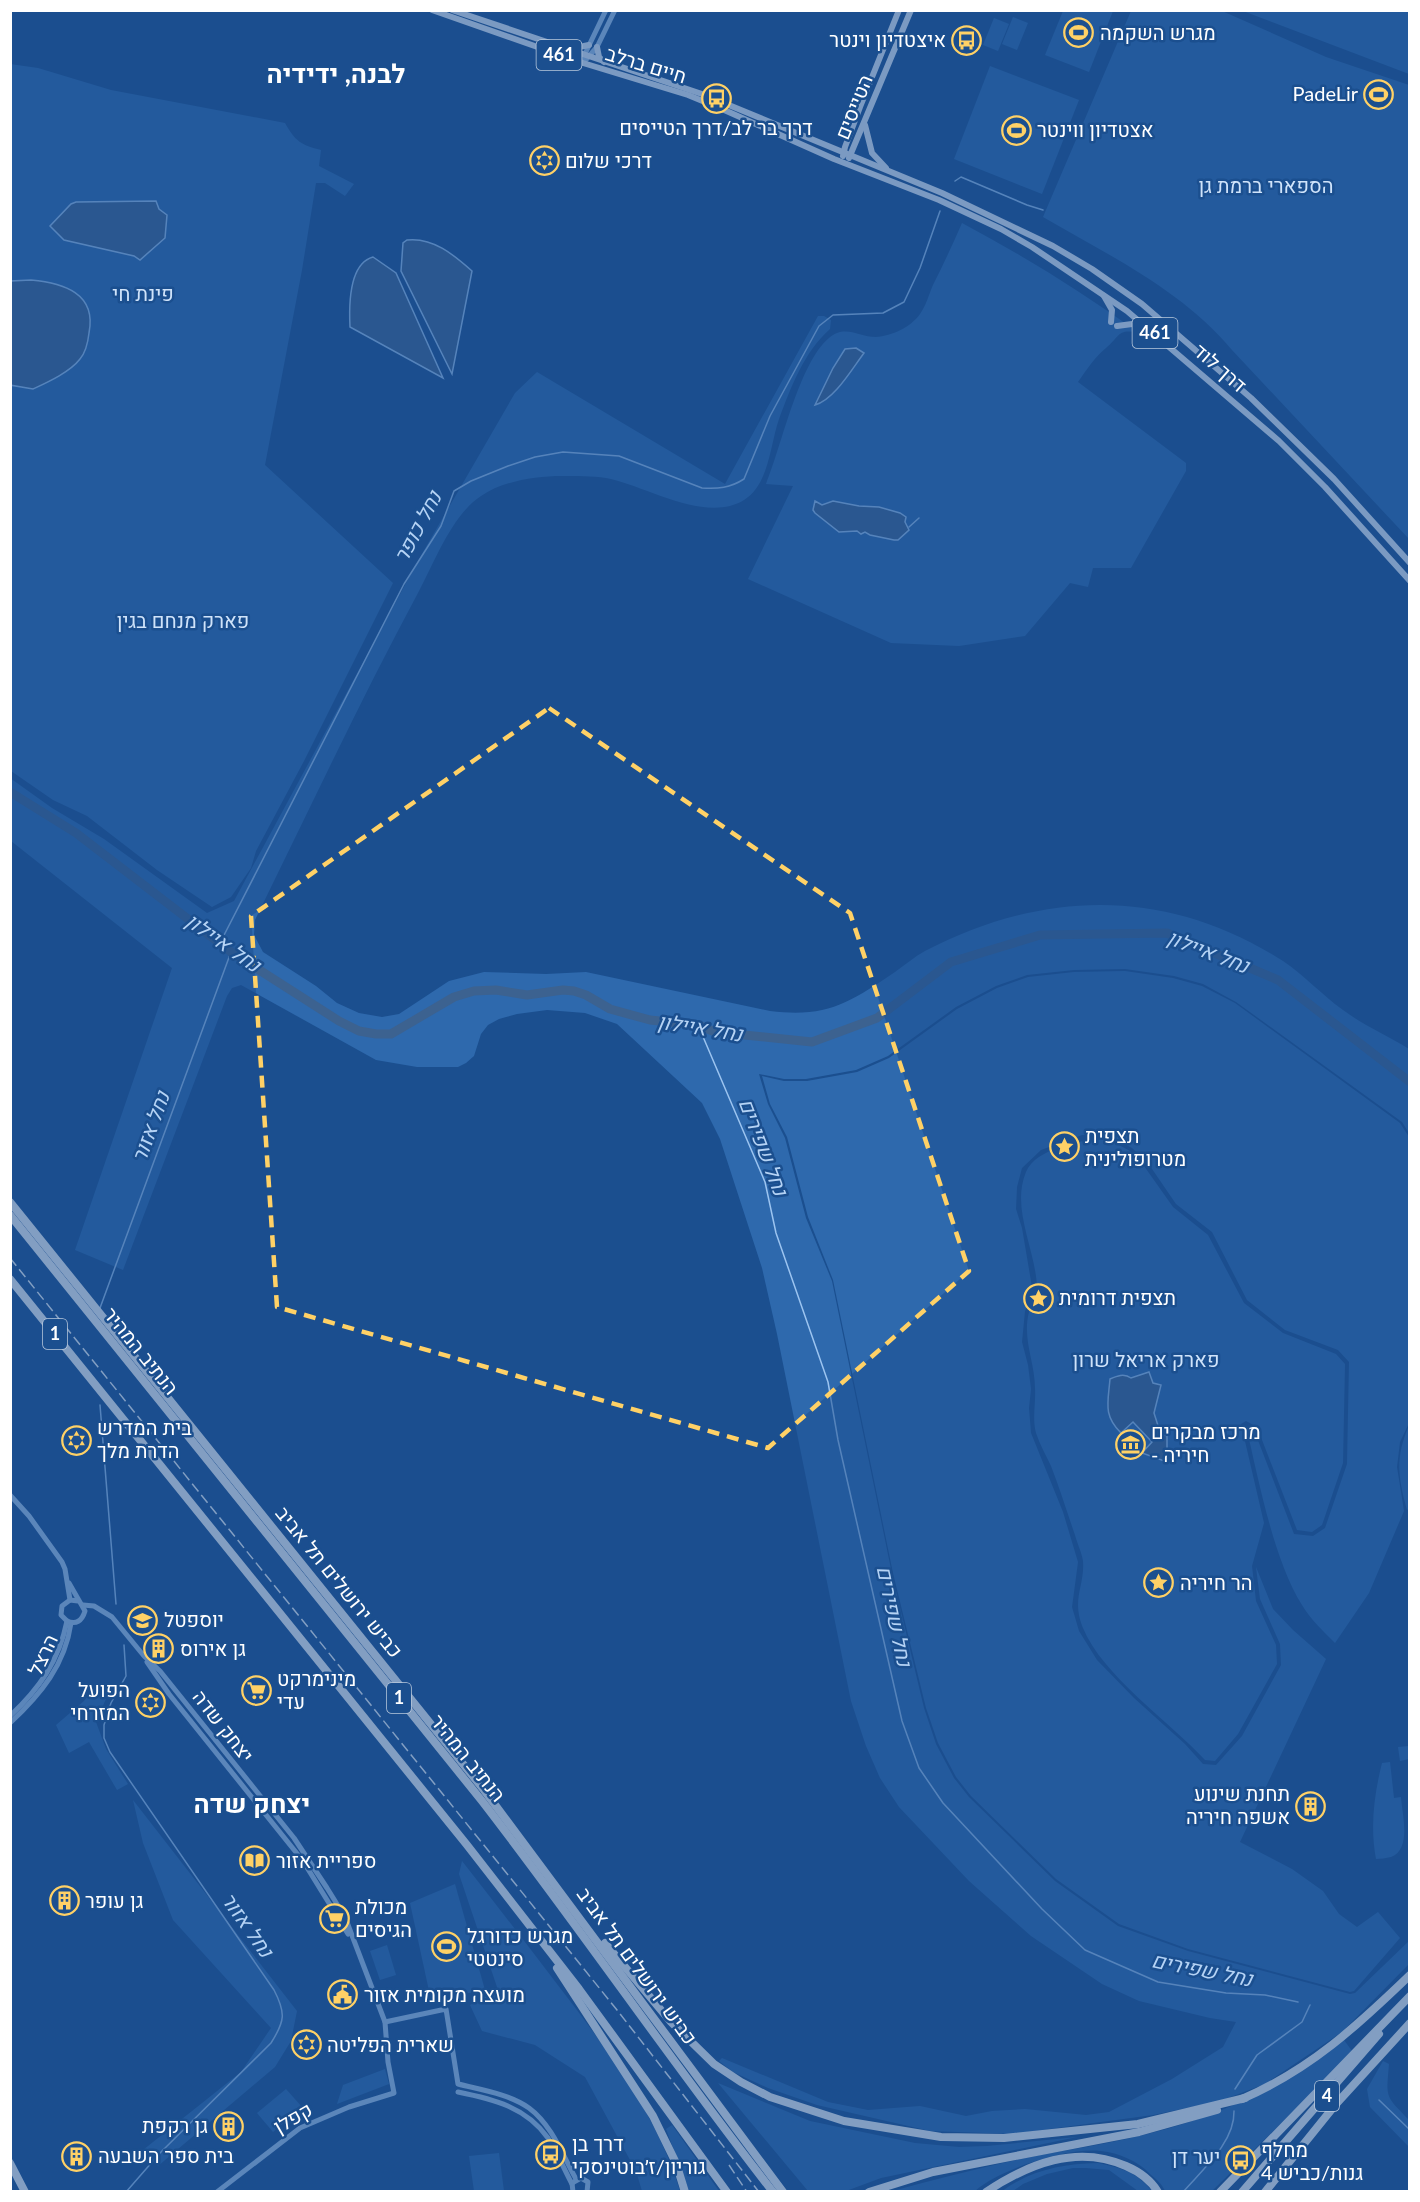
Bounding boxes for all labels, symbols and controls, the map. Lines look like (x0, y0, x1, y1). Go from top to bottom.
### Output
sports icon: מגרש השקמה (1063, 17, 1095, 49)
place label: מגרש השקמה (1100, 20, 1216, 44)
bus stop icon: איצטדיון וינטר (951, 24, 983, 56)
place label: איצטדיון וינטר (829, 27, 946, 51)
road number: 461 (536, 40, 582, 70)
street label: חיים ברלב (603, 40, 690, 88)
district label: לבנה, ידידיה (267, 57, 405, 89)
street label: הטייסים (829, 71, 877, 142)
sports icon: PadeLir (1363, 78, 1395, 110)
place label: PadeLir (1293, 81, 1359, 105)
bus stop icon: דרך בר לב/דרך הטייסים (700, 82, 732, 114)
sports icon: אצטדיון ווינטר (1000, 114, 1032, 146)
place label: דרך בר לב/דרך הטייסים (619, 115, 813, 139)
place label: אצטדיון ווינטר (1037, 117, 1154, 141)
synagogue icon: דרכי שלום (528, 145, 560, 177)
place label: דרכי שלום (565, 148, 652, 172)
park label: הספארי ברמת גן (1199, 173, 1333, 197)
park label: פינת חי (112, 281, 174, 305)
road number: 461 (1132, 318, 1178, 348)
street label: דרך לוד (1189, 338, 1252, 397)
water label: נחל כופר (388, 485, 446, 566)
park label: פארק מנחם בגין (117, 608, 249, 632)
water label: נחל איילון (181, 907, 267, 978)
water label: נחל איילון (1164, 924, 1254, 979)
water label: נחל איילון (656, 1008, 746, 1047)
water label: נחל אזור (125, 1086, 174, 1165)
water label: נחל שפירים (734, 1094, 795, 1200)
place label: תצפית מטרופולינית (1085, 1123, 1186, 1170)
place icon: תצפית מטרופולינית (1048, 1131, 1080, 1163)
place icon: תצפית דרומית (1022, 1282, 1054, 1314)
place label: תצפית דרומית (1059, 1285, 1176, 1309)
street label: הנתיב המהיר (99, 1302, 184, 1399)
road number: 1 (43, 1319, 67, 1349)
park label: פארק אריאל שרון (1073, 1347, 1220, 1371)
place label: בית המדרש הדרת מלך (97, 1415, 192, 1462)
place label: מרכז מבקרים - חיריה (1151, 1419, 1261, 1466)
synagogue icon: בית המדרש הדרת מלך (60, 1424, 92, 1456)
museum icon: מרכז מבקרים - חיריה (1114, 1428, 1146, 1460)
street label: כביש ירושלים תל אביב (271, 1501, 408, 1662)
water label: נחל שפירים (873, 1563, 919, 1670)
place icon: הר חיריה (1143, 1567, 1175, 1599)
place label: הר חיריה (1180, 1570, 1252, 1594)
school or university icon: יוספטל (127, 1604, 159, 1636)
place label: יוספטל (164, 1607, 224, 1631)
street label: הרצל (22, 1630, 62, 1679)
building icon: גן אירוס (143, 1633, 175, 1665)
place label: גן אירוס (180, 1636, 246, 1660)
place label: מינימרקט עדי (277, 1666, 356, 1713)
supermarket icon: מינימרקט עדי (240, 1675, 272, 1707)
place label: הפועל המזרחי (70, 1677, 130, 1724)
road number: 1 (387, 1683, 411, 1713)
street label: יצחק שדה (188, 1685, 259, 1766)
synagogue icon: הפועל המזרחי (135, 1686, 167, 1718)
street label: הנתיב המהיר (426, 1709, 511, 1806)
place label: תחנת שינוע אשפה חיריה (1186, 1781, 1290, 1828)
district label: יצחק שדה (194, 1787, 310, 1819)
building icon: תחנת שינוע אשפה חיריה (1295, 1790, 1327, 1822)
library icon: ספריית אזור (239, 1845, 271, 1877)
place label: ספריית אזור (276, 1848, 376, 1872)
street label: כביש ירושלים תל אביב (573, 1882, 703, 2048)
building icon: גן עופר (48, 1885, 80, 1917)
water label: נחל אזור (217, 1887, 280, 1963)
place label: גן עופר (85, 1888, 143, 1912)
place label: מכולת הגיסים (355, 1894, 412, 1941)
supermarket icon: מכולת הגיסים (318, 1903, 350, 1935)
place label: מגרש כדורגל סינטטי (467, 1923, 573, 1970)
sports icon: מגרש כדורגל סינטטי (430, 1931, 462, 1963)
water label: נחל שפירים (1150, 1947, 1256, 1991)
public building icon: מועצה מקומית אזור (327, 1979, 359, 2011)
place label: מועצה מקומית אזור (364, 1982, 525, 2006)
synagogue icon: שארית הפליטה (290, 2029, 322, 2061)
place label: שארית הפליטה (327, 2032, 454, 2056)
road number: 4 (1315, 2081, 1339, 2111)
street label: קפלן (269, 2096, 316, 2138)
building icon: גן רקפת (213, 2110, 245, 2142)
place label: גן רקפת (142, 2113, 208, 2137)
place label: דרך בן גוריון/ז׳בוטינסקי (572, 2131, 706, 2178)
place label: מחלף גנות/כביש 4 (1261, 2137, 1363, 2184)
bus stop icon: דרך בן גוריון/ז׳בוטינסקי (535, 2139, 567, 2171)
building icon: בית ספר השבעה (61, 2140, 93, 2172)
place label: בית ספר השבעה (98, 2143, 234, 2167)
park label: יער דן (1172, 2144, 1220, 2168)
bus stop icon: מחלף גנות/כביש 4 (1224, 2145, 1256, 2177)

